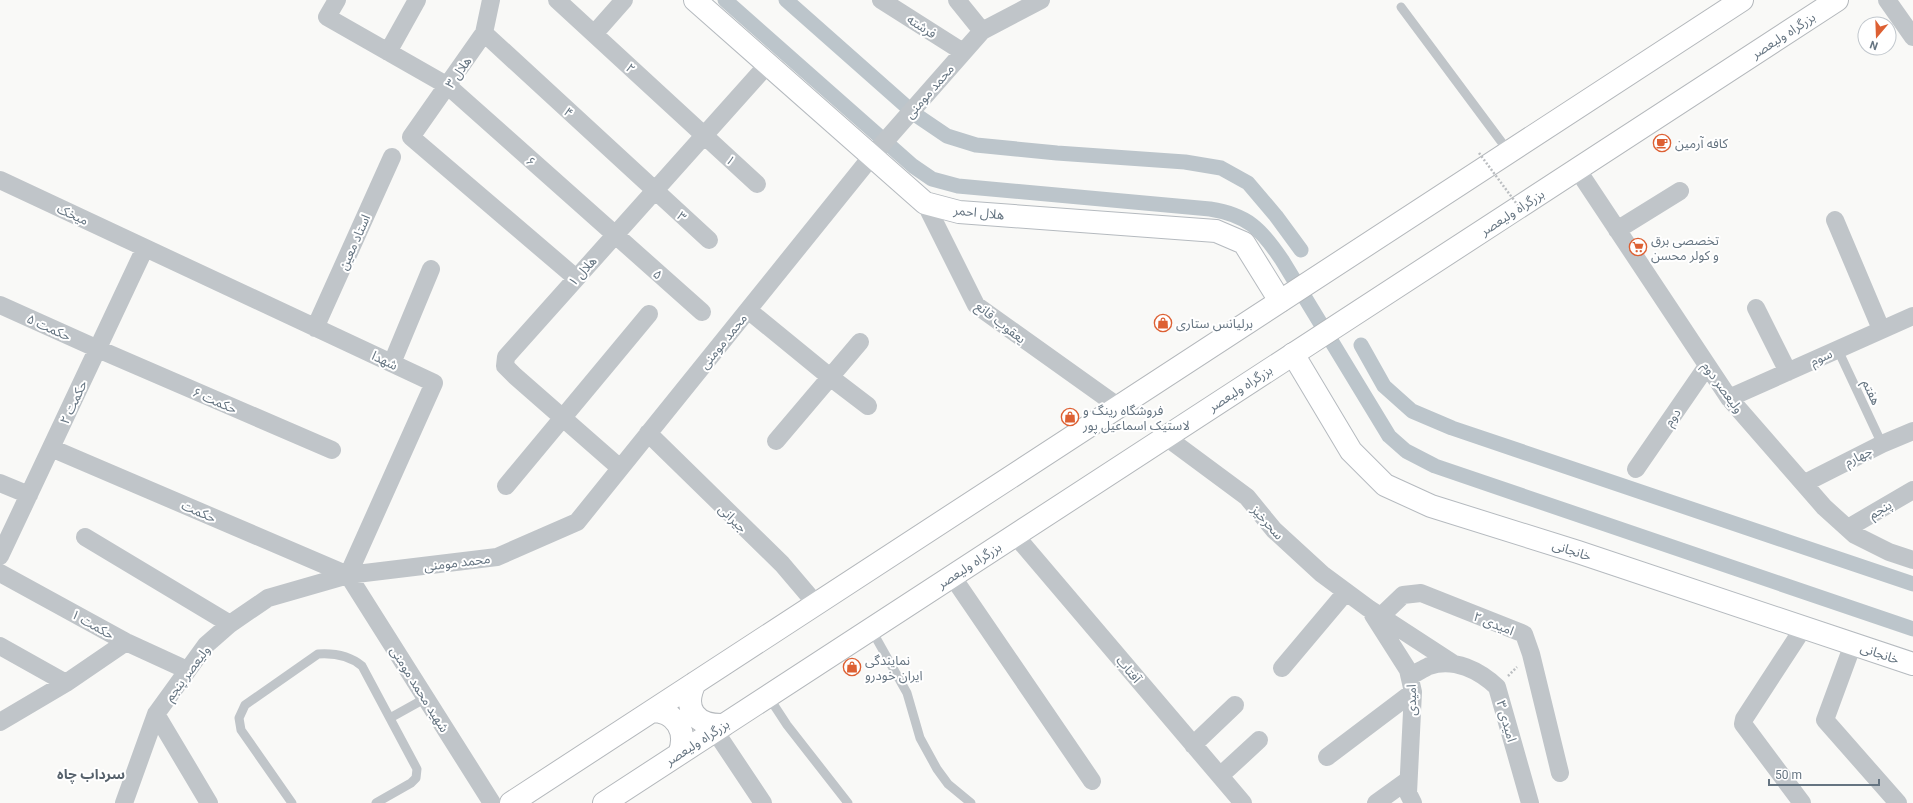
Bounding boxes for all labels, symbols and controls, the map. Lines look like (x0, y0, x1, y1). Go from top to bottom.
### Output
street label: بزرگراه ولیعصر (1748, 9, 1818, 62)
street label: فرشته (904, 11, 939, 42)
north arrow (1857, 16, 1897, 56)
text: N (1868, 37, 1880, 52)
street label: هلال ۳ (442, 54, 475, 91)
street label: ۲ (623, 60, 638, 76)
street label: محمد مومنی (902, 61, 958, 122)
street label: ۴ (561, 104, 576, 120)
cafe icon: کافه آرمین (1652, 133, 1672, 153)
place label: کافه آرمین (1675, 136, 1729, 152)
street label: ۱ (723, 152, 738, 168)
street label: ۶ (523, 153, 538, 169)
street label: بزرگراه ولیعصر (1477, 186, 1547, 239)
street label: میخک (55, 201, 91, 228)
street label: هلال احمر (952, 202, 1005, 224)
street label: ۳ (674, 208, 689, 224)
street label: استاد معین (336, 212, 374, 273)
place label: تخصصی برق و کولر محسن (1651, 233, 1719, 264)
supermarket icon: تخصصی برق و کولر محسن (1628, 237, 1648, 257)
street label: هلال ۱ (565, 253, 600, 290)
street label: ۵ (650, 266, 665, 282)
street label: یعقوب قانع (971, 298, 1029, 349)
street label: حکمت ۵ (24, 311, 73, 344)
street label: محمد مومنی (697, 311, 751, 373)
shop icon: برلیانس ستاری (1153, 313, 1173, 333)
place label: برلیانس ستاری (1176, 316, 1253, 332)
street label: سوم (1808, 346, 1835, 371)
street label: شهدا (369, 348, 400, 374)
street label: ولیعصر دوم (1697, 359, 1746, 417)
street label: بزرگراه ولیعصر (1205, 362, 1275, 415)
street label: هفتم (1857, 377, 1884, 408)
street label: حکمت ۲ (57, 378, 90, 427)
street label: حکمت ۶ (190, 384, 240, 417)
place label: فروشگاه رینگ و لاستیک اسماعیل پور (1082, 403, 1190, 435)
street label: دوم (1661, 405, 1685, 430)
shop icon: فروشگاه رینگ و لاستیک اسماعیل پور (1060, 407, 1080, 427)
street label: چهارم (1842, 443, 1876, 471)
street label: پنجم (1866, 497, 1896, 525)
street label: حکمت (179, 498, 219, 526)
street label: جیرانی (715, 501, 750, 536)
street label: سحرخیز (1248, 501, 1287, 543)
street label: خانجانی (1550, 537, 1594, 565)
street label: بزرگراه ولیعصر (934, 539, 1004, 592)
street label: محمد مومنی (423, 551, 491, 575)
street label: حکمت ۱ (69, 607, 117, 642)
street label: امیدی ۲ (1471, 609, 1516, 639)
street label: خانجانی (1858, 640, 1902, 668)
street label: ولیعصر پنجم (162, 643, 216, 706)
street label: شهید محمد مومنی (386, 644, 452, 735)
place label: نمایندگی ایران خودرو (865, 653, 923, 684)
street label: آفتاب (1113, 653, 1145, 687)
shop icon: نمایندگی ایران خودرو (842, 657, 862, 677)
street label: امیدی (1404, 684, 1420, 716)
street label: امیدی ۳ (1493, 699, 1520, 744)
street label: بزرگراه ولیعصر (662, 716, 732, 769)
scale bar (1769, 761, 1879, 787)
district label: سرداب چاه (57, 766, 125, 784)
text: 50 m (1775, 768, 1802, 782)

